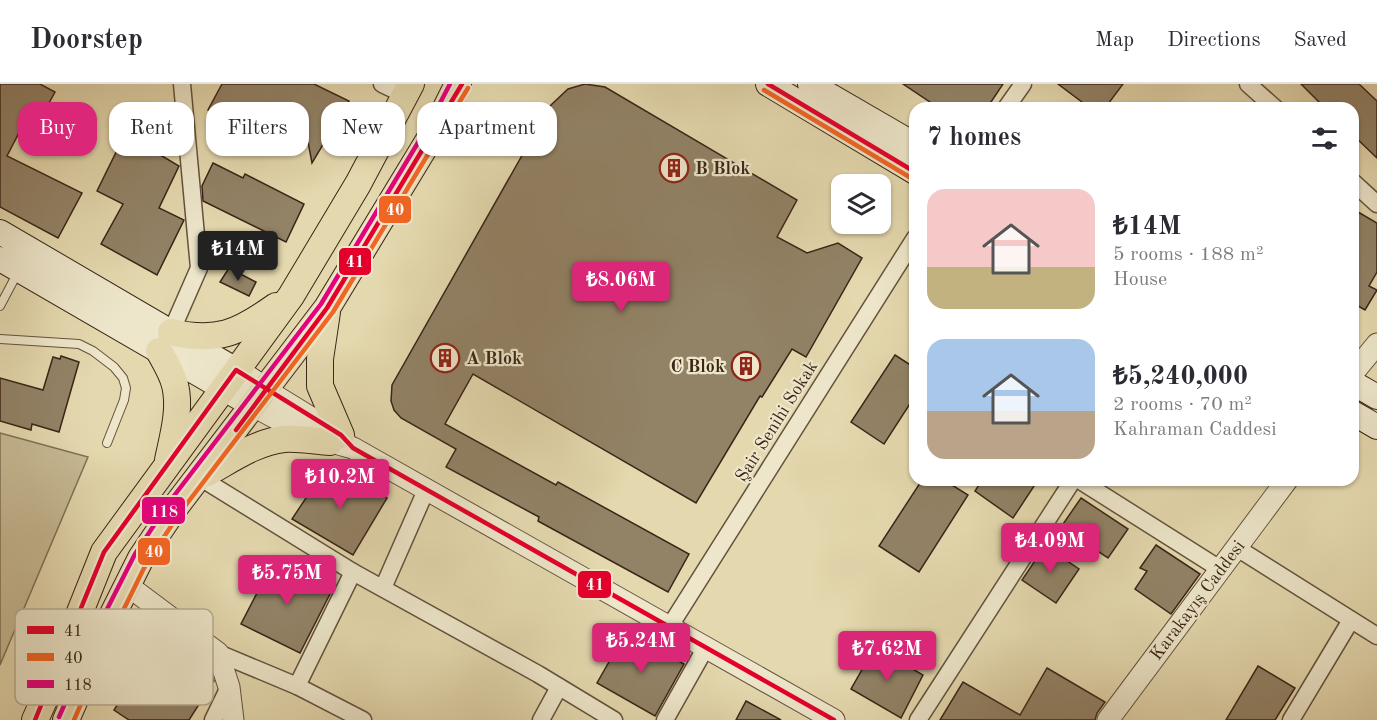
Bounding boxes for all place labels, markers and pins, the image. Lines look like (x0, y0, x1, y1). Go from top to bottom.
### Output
building icon: B Blok (658, 152, 690, 184)
place label: B Blok (695, 160, 750, 178)
pin: ₺14M (202, 231, 274, 282)
pin: ₺8.06M (572, 262, 670, 313)
building icon: A Blok (429, 342, 461, 374)
place label: A Blok (466, 350, 522, 368)
building icon: C Blok (730, 350, 762, 382)
place label: C Blok (671, 358, 725, 376)
pin: ₺10.2M (291, 459, 389, 510)
pin: ₺4.09M (1001, 523, 1099, 574)
pin: ₺5.75M (238, 555, 336, 606)
pin: ₺5.24M (592, 623, 690, 674)
pin: ₺7.62M (838, 631, 936, 682)

